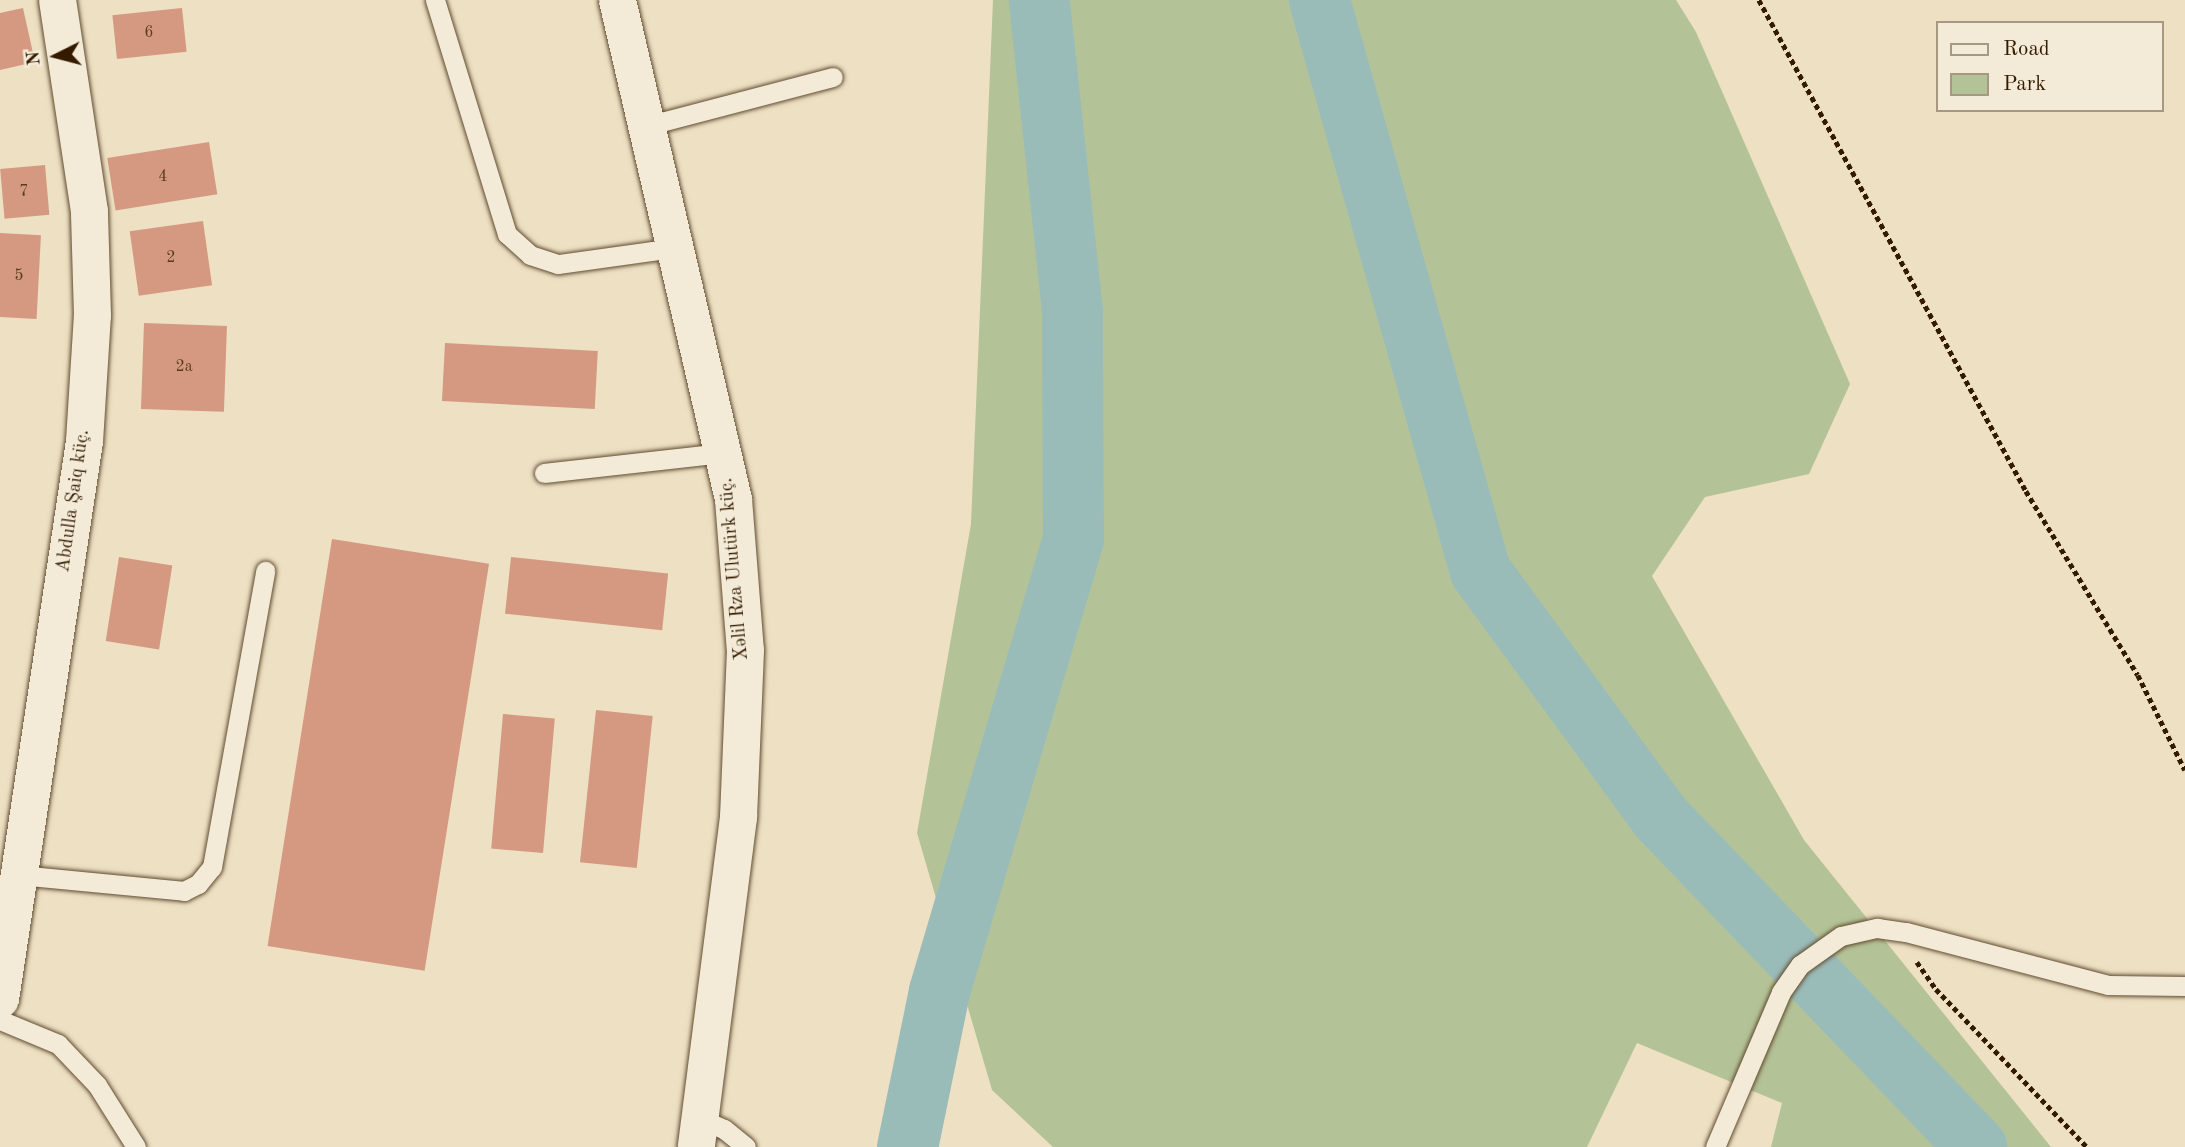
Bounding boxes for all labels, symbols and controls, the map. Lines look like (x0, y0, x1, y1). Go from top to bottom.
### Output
north arrow (21, 21, 91, 91)
legend (1937, 21, 2164, 112)
house number: 6 (144, 23, 154, 43)
text: Road (2003, 39, 2050, 60)
text: N (24, 50, 45, 66)
text: Park (2003, 74, 2046, 95)
house number: 4 (158, 167, 168, 187)
house number: 7 (19, 182, 29, 202)
house number: 2 (166, 248, 176, 268)
house number: 5 (14, 266, 24, 286)
house number: 2a (175, 357, 193, 377)
street label: Abdulla Şaiq küç. (53, 428, 95, 574)
street label: Xəlil Rza Ulutürk küç. (716, 477, 754, 661)

